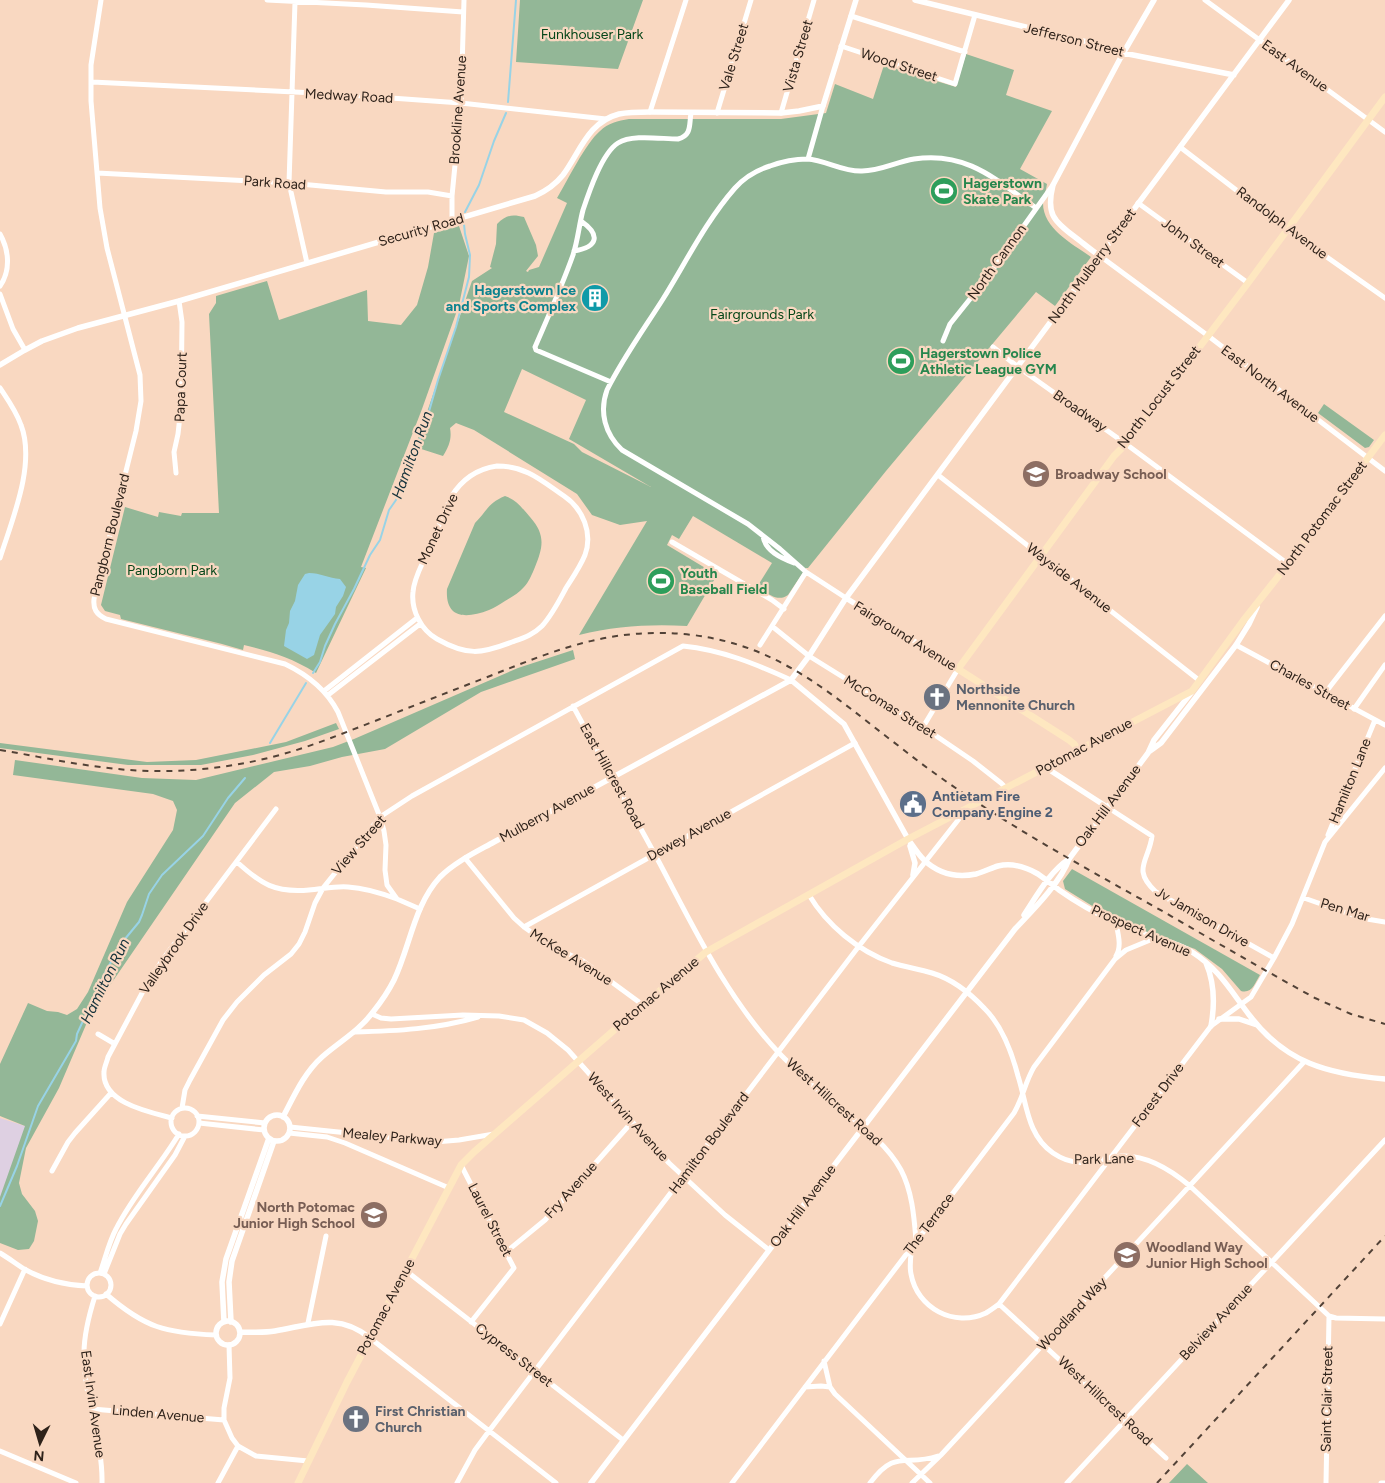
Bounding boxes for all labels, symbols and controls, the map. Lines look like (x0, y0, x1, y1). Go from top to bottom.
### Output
street label: Vista Street (780, 18, 816, 94)
street label: Jefferson Street (1022, 19, 1126, 61)
street label: Vale Street (716, 21, 752, 93)
park label: Funkhouser Park (541, 26, 644, 43)
street label: East Avenue (1258, 36, 1332, 96)
street label: Wood Street (858, 45, 940, 85)
street label: Brookline Avenue (446, 55, 470, 165)
street label: Medway Road (304, 85, 394, 107)
street label: Park Road (243, 172, 307, 194)
place label: Hagerstown Skate Park (963, 175, 1042, 208)
sports icon: Hagerstown Skate Park (929, 176, 959, 206)
street label: Randolph Avenue (1233, 183, 1331, 263)
street label: North Mulberry Street (1044, 205, 1140, 327)
street label: Security Road (376, 210, 466, 250)
street label: John Street (1158, 214, 1228, 272)
street label: North Cannon (964, 221, 1030, 303)
place label: Hagerstown Ice and Sports Complex (446, 282, 576, 315)
building icon: Hagerstown Ice and Sports Complex (580, 283, 610, 313)
park label: Fairgrounds Park (710, 306, 814, 323)
street label: North Locust Street (1114, 342, 1204, 452)
street label: East North Avenue (1218, 342, 1323, 427)
place label: Hagerstown Police Athletic League GYM (920, 345, 1057, 378)
sports icon: Hagerstown Police Athletic League GYM (886, 346, 916, 376)
street label: Papa Court (171, 352, 191, 422)
street label: Broadway (1050, 386, 1111, 436)
water label: Hamilton Run (388, 409, 436, 501)
street label: North Potomac Street (1273, 457, 1371, 579)
school or university icon: Broadway School (1021, 459, 1051, 489)
place label: Broadway School (1055, 466, 1167, 483)
street label: Pangborn Boulevard (87, 472, 133, 598)
street label: Monet Drive (414, 490, 462, 567)
street label: Wayside Avenue (1023, 539, 1115, 617)
park label: Pangborn Park (127, 562, 217, 579)
place label: Youth Baseball Field (680, 565, 767, 598)
sports icon: Youth Baseball Field (646, 566, 676, 596)
street label: Fairground Avenue (850, 597, 960, 675)
street label: Charles Street (1267, 656, 1353, 714)
street label: McComas Street (841, 672, 939, 742)
place label: Northside Mennonite Church (956, 681, 1075, 714)
church icon: Northside Mennonite Church (922, 682, 952, 712)
street label: Potomac Avenue (1033, 714, 1135, 780)
street label: East Hillcrest Road (576, 720, 648, 832)
street label: Hamilton Lane (1325, 736, 1375, 826)
street label: Oak Hill Avenue (1071, 761, 1145, 851)
street label: Mulberry Avenue (496, 780, 598, 846)
place label: Antietam Fire Company Engine 2 (932, 788, 1053, 821)
public building icon: Antietam Fire Company Engine 2 (898, 789, 928, 819)
street label: Dewey Avenue (644, 805, 734, 865)
street label: View Street (328, 811, 390, 879)
street label: Jv Jamison Drive (1152, 883, 1252, 951)
street label: Pen Mar (1318, 894, 1372, 926)
street label: Valleybrook Drive (136, 898, 212, 998)
street label: Prospect Avenue (1089, 901, 1194, 961)
street label: McKee Avenue (527, 925, 616, 989)
water label: Hamilton Run (77, 936, 133, 1026)
street label: Potomac Avenue (610, 953, 703, 1035)
street label: West Hillcrest Road (783, 1054, 885, 1150)
street label: Forest Drive (1128, 1059, 1188, 1130)
street label: West Irvin Avenue (584, 1069, 673, 1165)
street label: Hamilton Boulevard (665, 1089, 753, 1197)
street label: Mealey Parkway (342, 1124, 443, 1150)
street label: Park Lane (1074, 1150, 1134, 1168)
street label: Fry Avenue (541, 1158, 601, 1222)
street label: Oak Hill Avenue (766, 1161, 840, 1251)
street label: Laurel Street (464, 1180, 516, 1260)
street label: The Terrace (900, 1189, 958, 1258)
place label: North Potomac Junior High School (233, 1199, 355, 1232)
school or university icon: North Potomac Junior High School (359, 1200, 389, 1230)
place label: Woodland Way Junior High School (1146, 1239, 1268, 1272)
school or university icon: Woodland Way Junior High School (1112, 1240, 1142, 1270)
street label: Potomac Avenue (353, 1256, 419, 1358)
street label: Woodland Way (1034, 1273, 1111, 1354)
street label: Belview Avenue (1176, 1280, 1256, 1364)
street label: Cypress Street (472, 1319, 556, 1391)
street label: Saint Clair Street (1318, 1346, 1336, 1452)
street label: East Irvin Avenue (77, 1349, 109, 1459)
street label: West Hillcrest Road (1054, 1353, 1156, 1449)
street label: Linden Avenue (111, 1401, 205, 1427)
place label: First Christian Church (375, 1403, 466, 1436)
church icon: First Christian Church (341, 1404, 371, 1434)
north arrow (15, 1418, 65, 1468)
text: N (33, 1447, 45, 1464)

